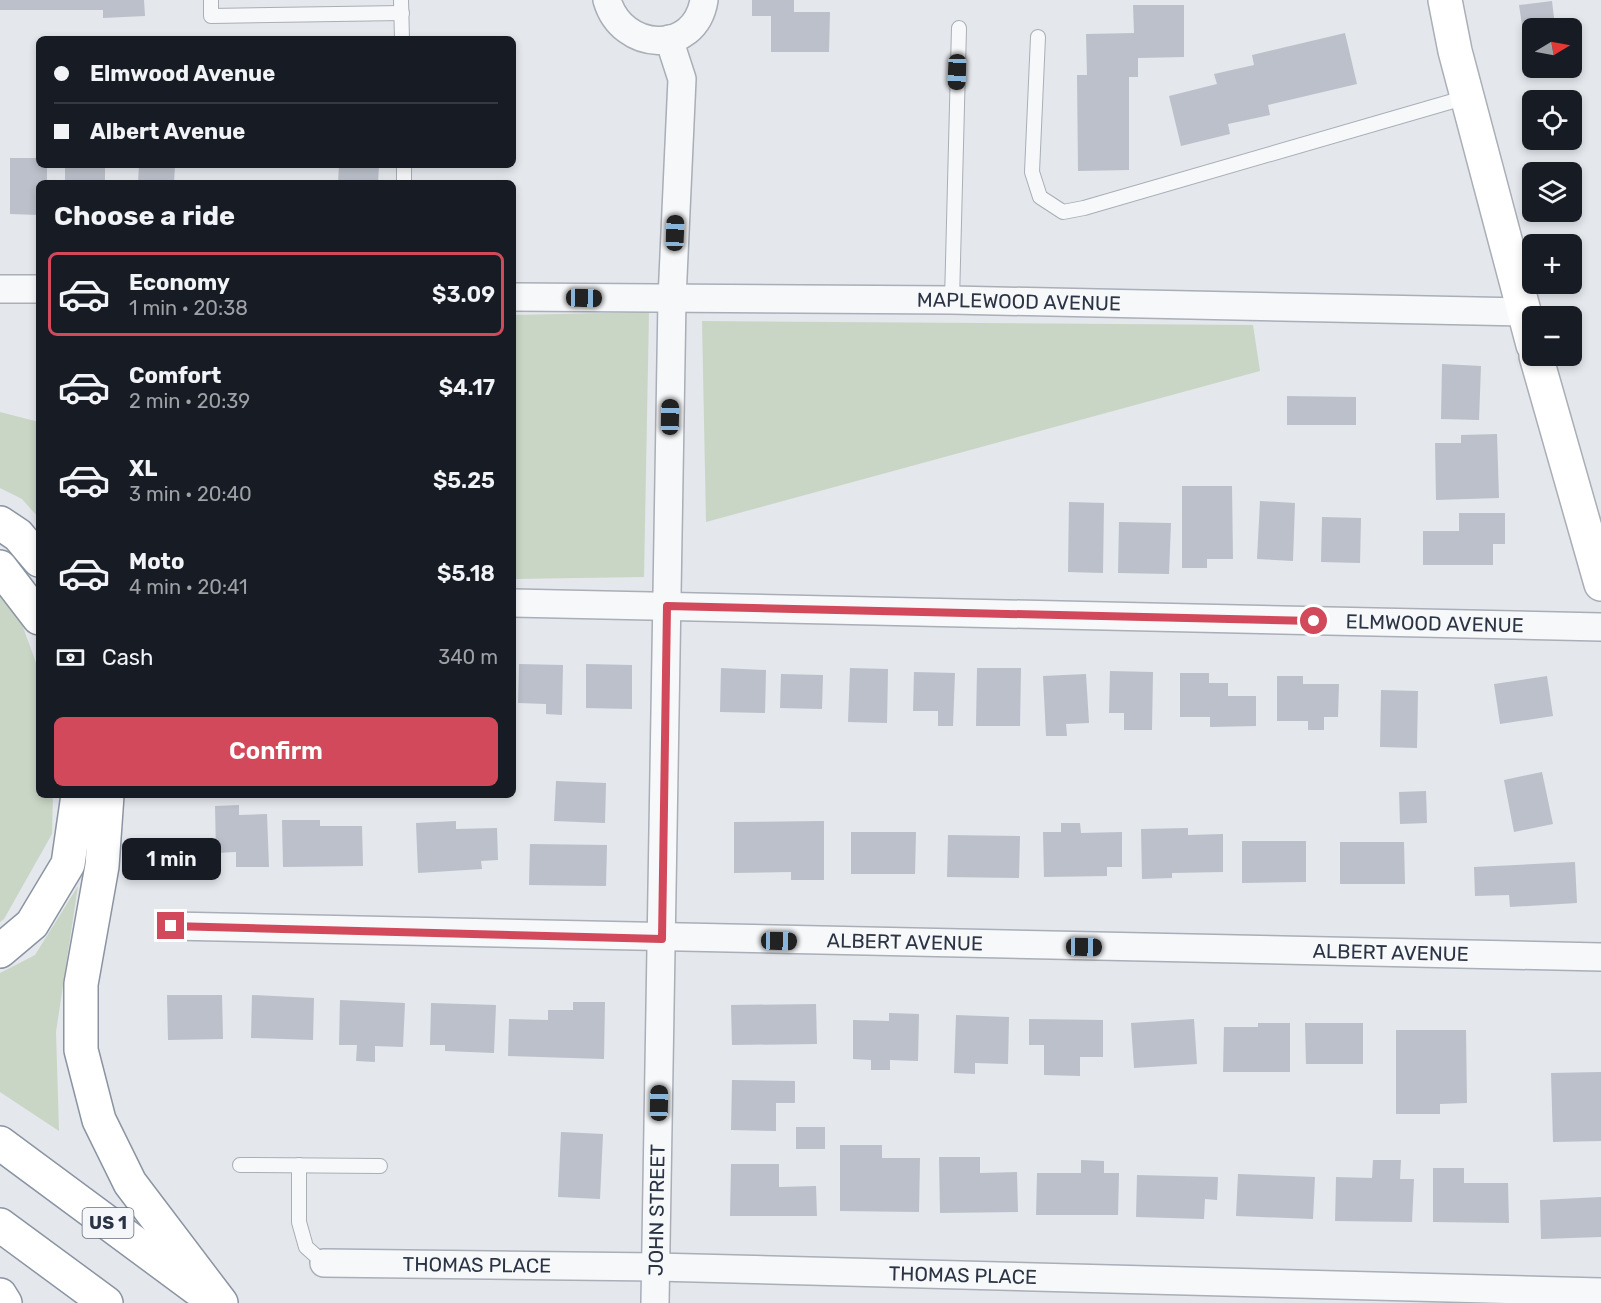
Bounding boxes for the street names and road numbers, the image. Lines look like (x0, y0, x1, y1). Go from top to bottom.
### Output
street label: MAPLEWOOD AVENUE (917, 288, 1121, 316)
street label: ELMWOOD AVENUE (1345, 609, 1524, 637)
street label: ALBERT AVENUE (826, 928, 983, 956)
street label: ALBERT AVENUE (1312, 939, 1469, 966)
street label: JOHN STREET (643, 1143, 670, 1276)
road number: US 1 (82, 1208, 134, 1238)
street label: THOMAS PLACE (403, 1252, 551, 1278)
street label: THOMAS PLACE (888, 1261, 1037, 1289)

